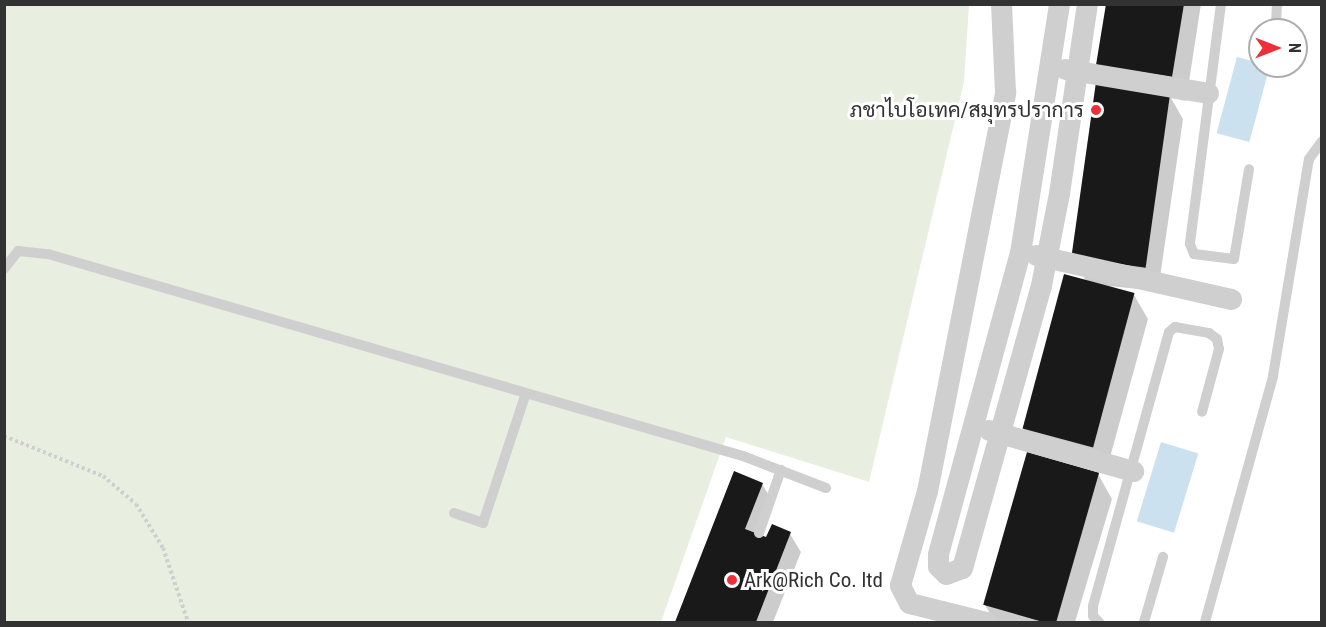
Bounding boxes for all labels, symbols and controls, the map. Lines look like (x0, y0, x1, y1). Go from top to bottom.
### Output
north arrow (1248, 18, 1308, 78)
text: N (1285, 43, 1304, 53)
place label: ภชาไบโอเทค/สมุทรปราการ (850, 97, 1084, 123)
marker: ภชาไบโอเทค/สมุทรปราการ (1089, 103, 1103, 117)
place label: Ark@Rich Co. ltd (744, 567, 883, 593)
marker: Ark@Rich Co. ltd (725, 573, 739, 587)

